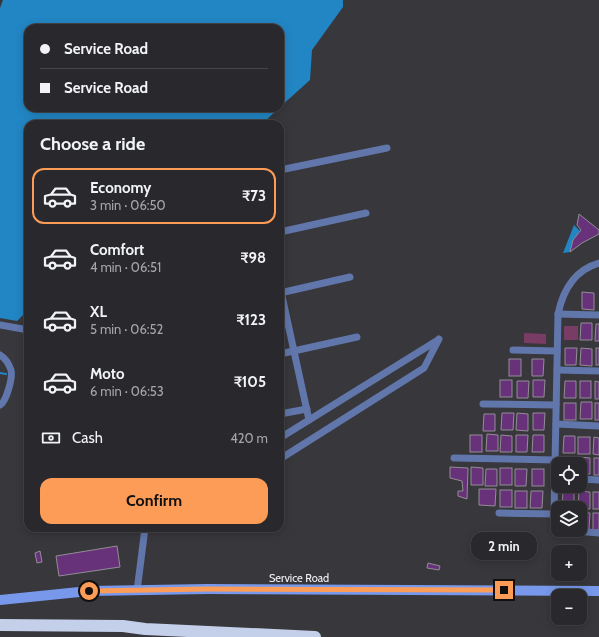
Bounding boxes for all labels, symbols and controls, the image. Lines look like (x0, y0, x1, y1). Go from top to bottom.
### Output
text: Service Road (64, 40, 148, 58)
text: Service Road (64, 79, 148, 97)
text: Choose a ride (40, 133, 145, 155)
icon: car (42, 178, 78, 214)
text: Economy (90, 179, 151, 197)
text: ₹73 (242, 187, 266, 205)
text: 3 min · 06:50 (90, 197, 166, 213)
icon: car (42, 240, 78, 276)
text: Comfort (90, 241, 144, 259)
text: ₹98 (240, 249, 266, 267)
text: 4 min · 06:51 (90, 259, 161, 275)
icon: car (42, 302, 78, 338)
text: XL (90, 303, 107, 321)
text: ₹123 (236, 311, 266, 329)
text: 5 min · 06:52 (90, 321, 163, 337)
icon: car (42, 364, 78, 400)
text: Moto (90, 365, 124, 383)
text: ₹105 (234, 373, 266, 391)
text: 6 min · 06:53 (90, 383, 164, 399)
icon: cash (40, 427, 62, 449)
text: Cash (72, 429, 103, 447)
text: 420 m (230, 430, 268, 446)
map controls (551, 457, 587, 625)
button: locate (551, 457, 587, 493)
button: Confirm (40, 478, 268, 524)
button: layers (551, 501, 587, 537)
callout: 2 min (471, 532, 537, 560)
text: 2 min (488, 538, 520, 554)
button: + (551, 545, 587, 581)
street label: Service Road (269, 571, 329, 585)
route end (495, 581, 513, 599)
route start (80, 582, 98, 600)
button: − (551, 589, 587, 625)

